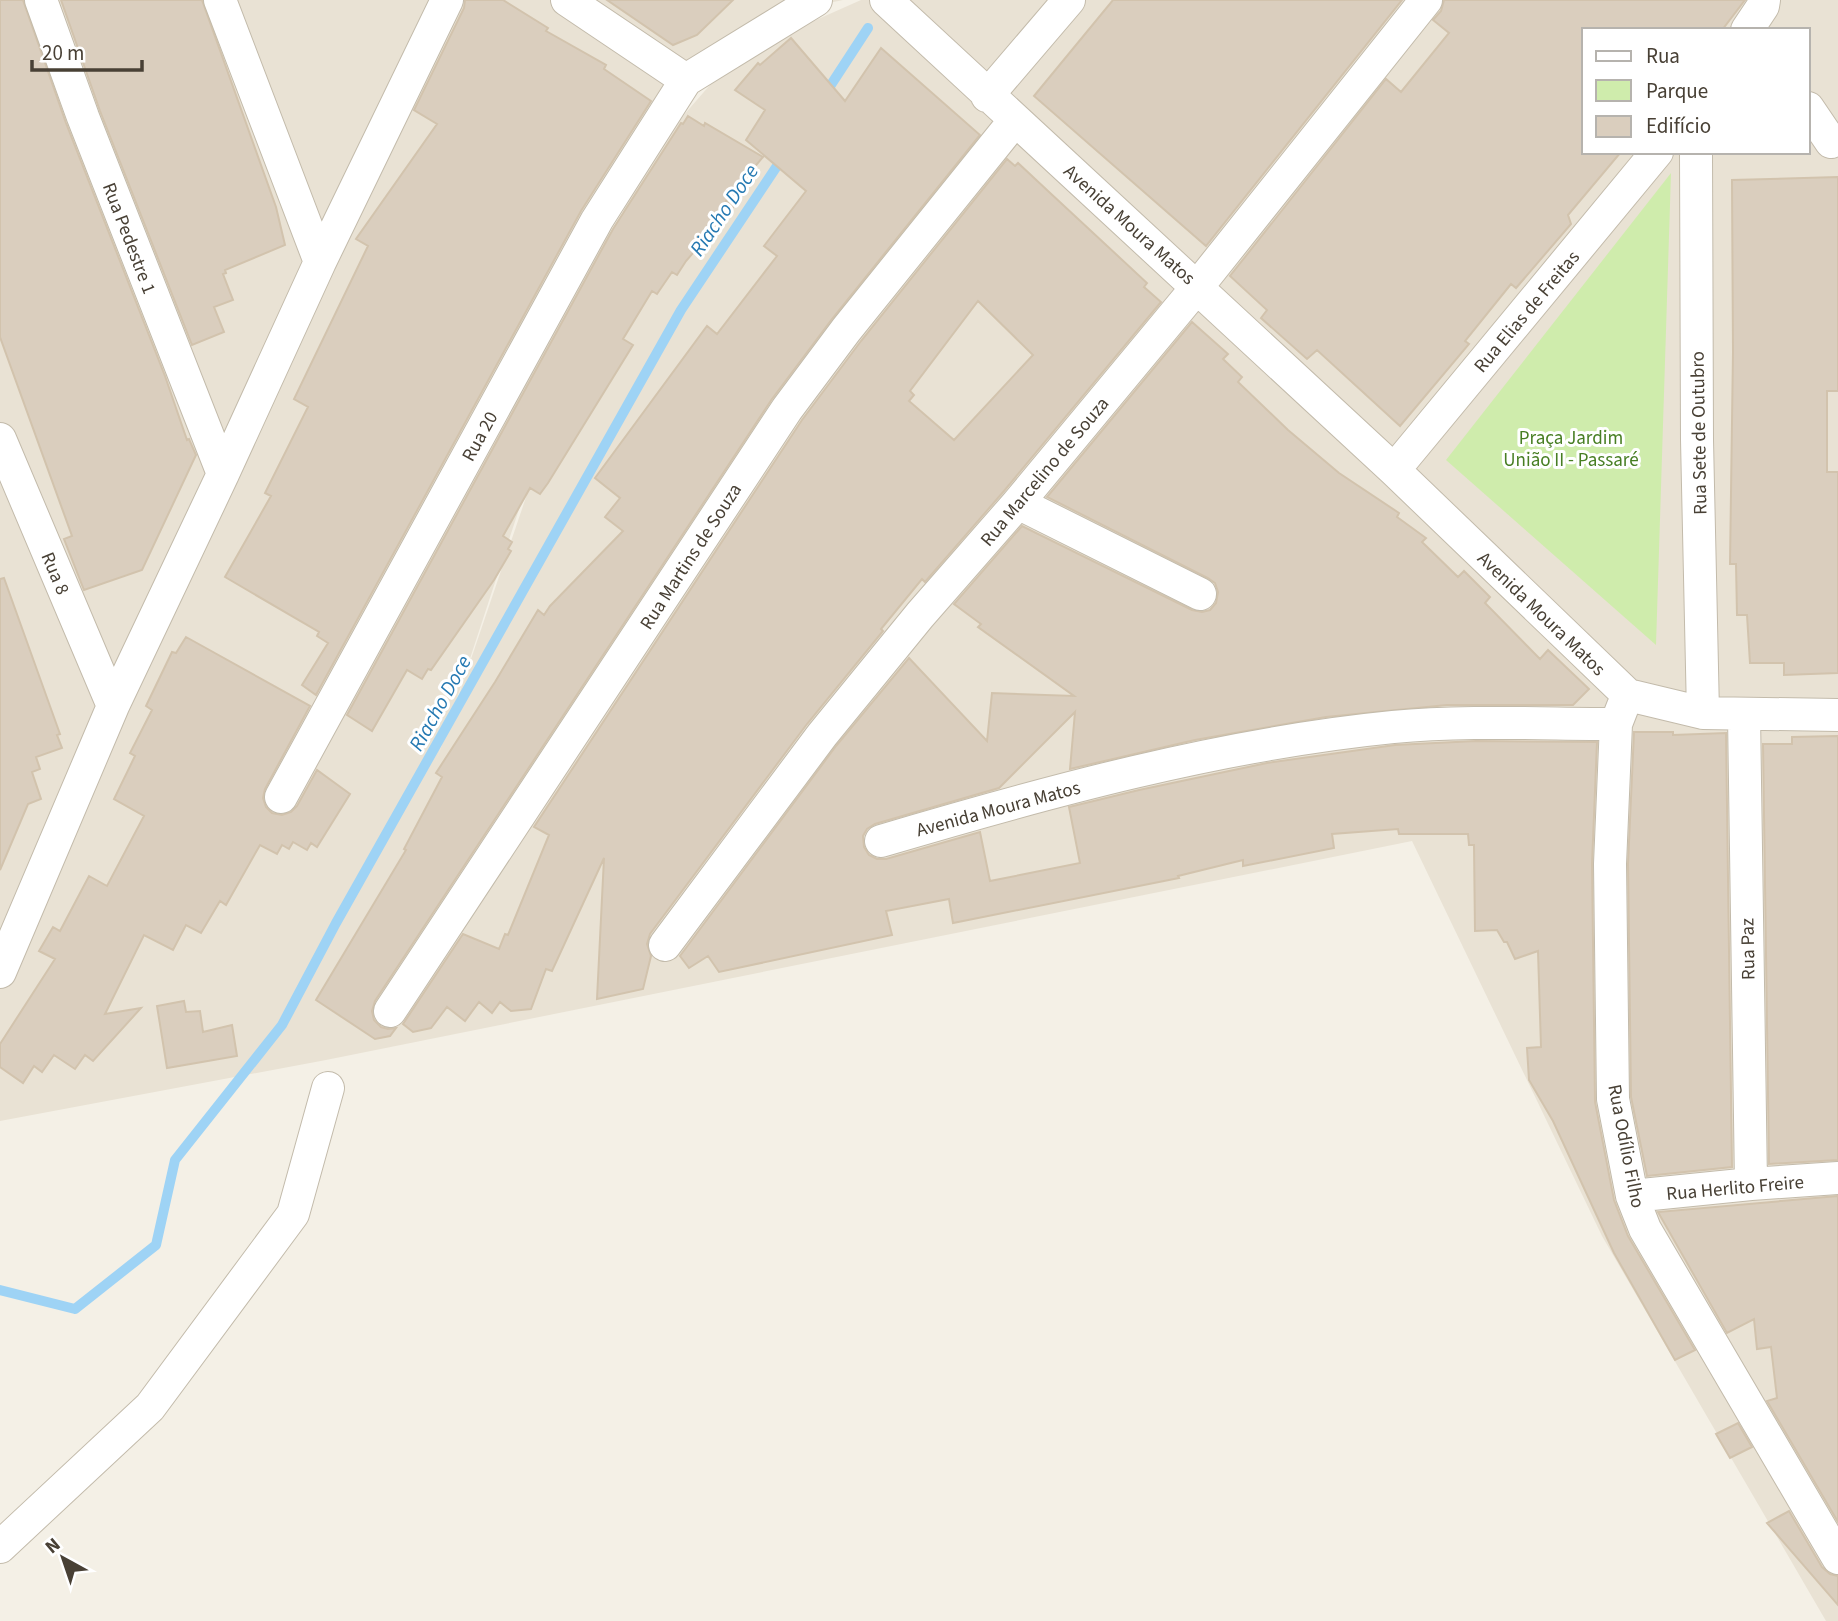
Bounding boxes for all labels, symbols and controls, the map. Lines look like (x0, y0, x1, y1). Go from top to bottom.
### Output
scale bar (32, 28, 142, 72)
legend (1582, 28, 1810, 154)
text: 20 m (42, 38, 84, 68)
text: Rua (1646, 41, 1680, 71)
text: Parque (1646, 76, 1708, 106)
text: Edifício (1646, 111, 1711, 141)
water label: Riacho Doce (682, 158, 766, 262)
street label: Avenida Moura Matos (1057, 159, 1201, 292)
street label: Rua Pedestre 1 (95, 179, 162, 298)
street label: Rua Elias de Freitas (1468, 245, 1586, 379)
street label: Rua Sete de Outubro (1685, 351, 1714, 515)
street label: Rua Marcelino de Souza (974, 391, 1116, 553)
street label: Rua 20 (456, 407, 505, 467)
park label: Praça Jardim União II - Passaré (1503, 425, 1639, 474)
street label: Rua Martins de Souza (634, 478, 749, 635)
street label: Avenida Moura Matos (1471, 546, 1611, 682)
street label: Rua 8 (34, 548, 76, 599)
water label: Riacho Doce (401, 650, 479, 756)
street label: Avenida Moura Matos (913, 775, 1083, 844)
street label: Rua Paz (1734, 918, 1763, 980)
street label: Rua Odílio Filho (1600, 1082, 1651, 1210)
street label: Rua Herlito Freire (1665, 1169, 1805, 1208)
north arrow (28, 1523, 98, 1593)
text: N (40, 1532, 67, 1561)

